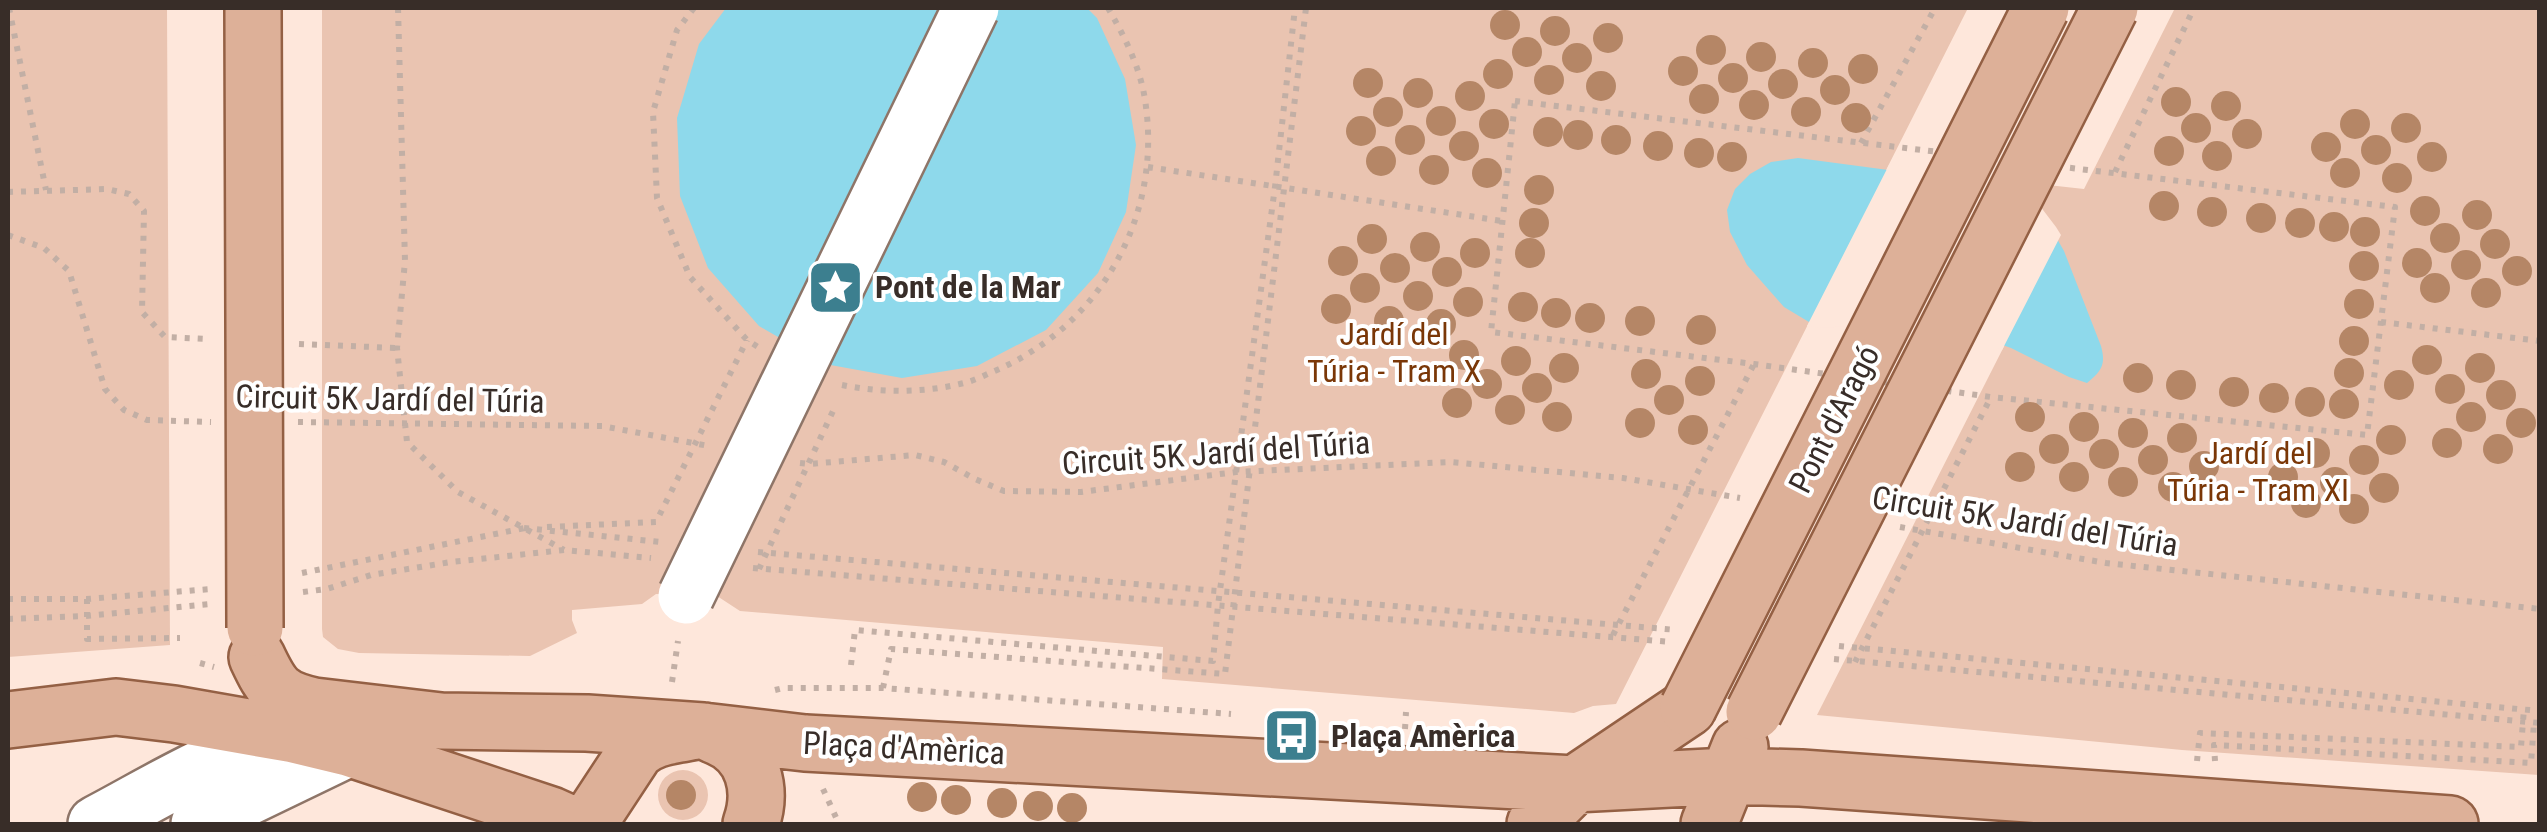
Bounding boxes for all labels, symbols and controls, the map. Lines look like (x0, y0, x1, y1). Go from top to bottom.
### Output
place icon: Pont de la Mar (806, 257, 866, 317)
place label: Pont de la Mar (875, 268, 1061, 306)
park label: Jardí del Túria - Tram X (1307, 315, 1481, 390)
street label: Pont d'Aragó (1781, 339, 1887, 499)
street label: Circuit 5K Jardí del Túria (235, 377, 545, 421)
street label: Circuit 5K Jardí del Túria (1061, 423, 1371, 483)
park label: Jardí del Túria - Tram XI (2167, 434, 2349, 509)
street label: Circuit 5K Jardí del Túria (1869, 478, 2181, 564)
bus stop icon: Plaça Amèrica (1262, 706, 1322, 766)
place label: Plaça Amèrica (1331, 717, 1515, 755)
street label: Plaça d'Amèrica (802, 724, 1006, 772)

